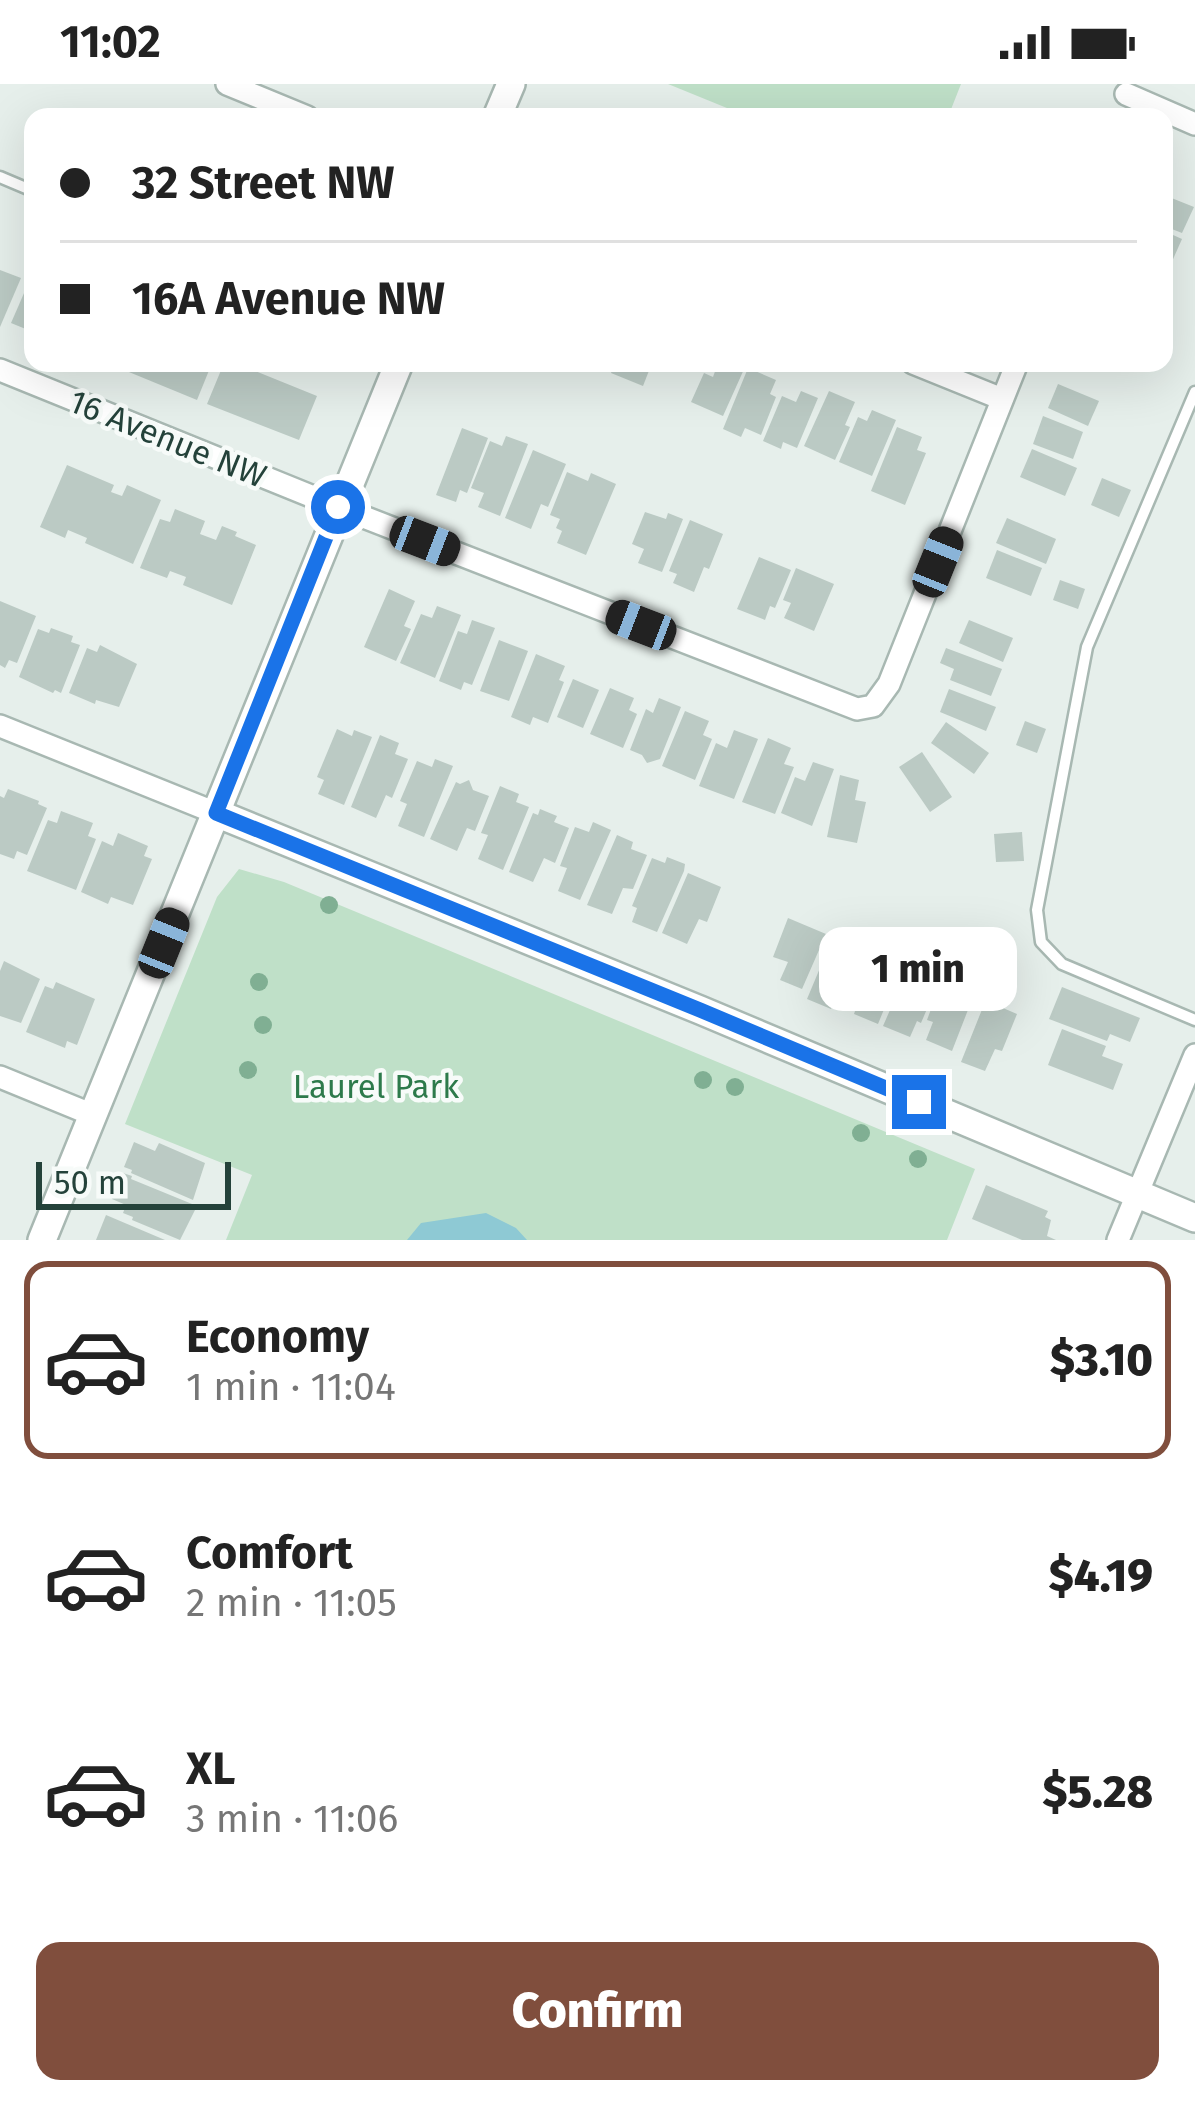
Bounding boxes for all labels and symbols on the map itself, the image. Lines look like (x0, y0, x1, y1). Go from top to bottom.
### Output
street label: 16 Avenue NW (63, 381, 272, 497)
route start (311, 480, 365, 534)
car (385, 511, 465, 571)
car (908, 522, 968, 602)
car (601, 595, 681, 655)
car (134, 903, 194, 983)
callout: 1 min (820, 928, 1018, 1012)
park label: Laurel Park (293, 1067, 459, 1107)
route end (892, 1075, 946, 1129)
scale bar (36, 1156, 231, 1209)

